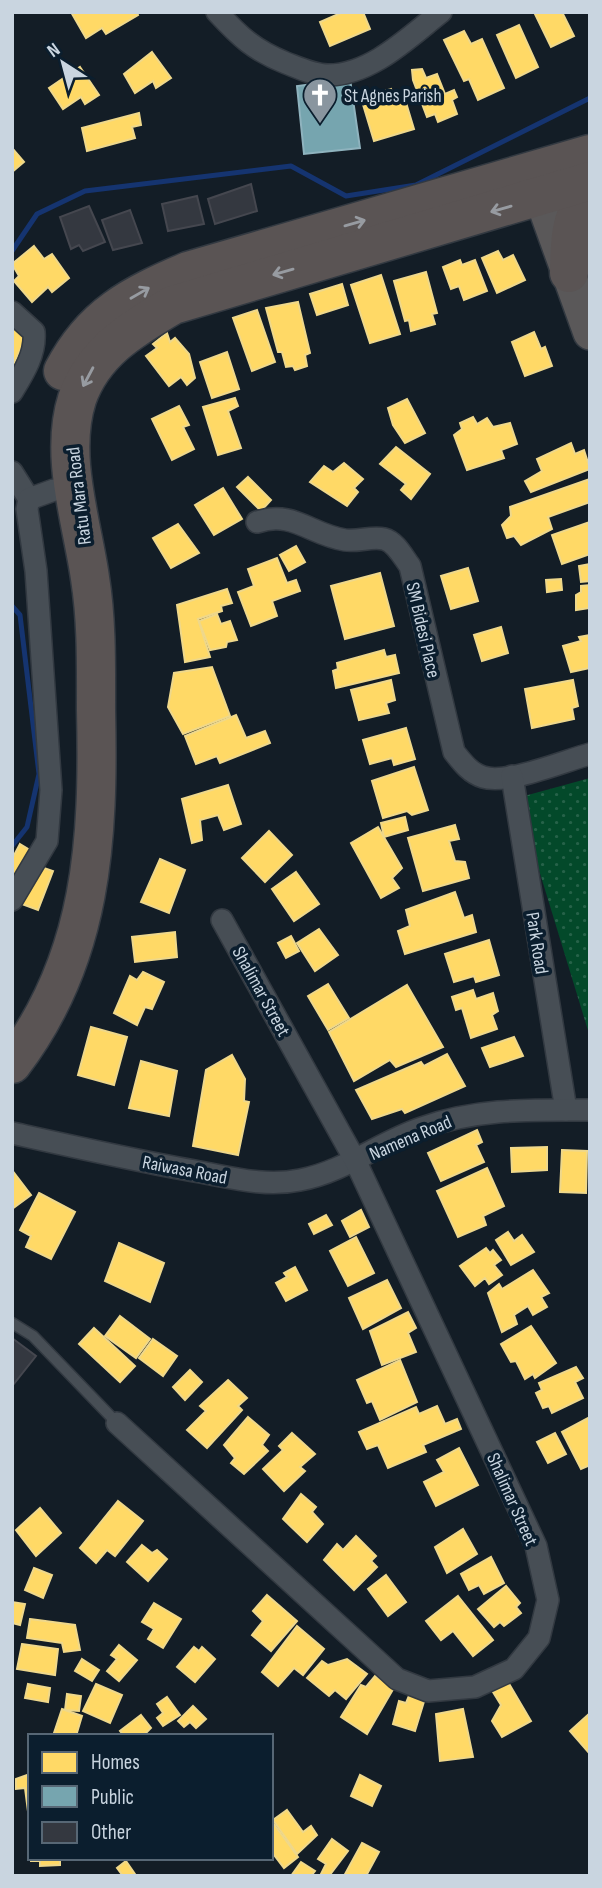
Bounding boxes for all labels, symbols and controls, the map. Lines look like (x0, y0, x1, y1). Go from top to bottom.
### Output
north arrow (28, 28, 98, 98)
text: N (43, 38, 65, 63)
church icon: St Agnes Parish (301, 76, 339, 125)
place label: St Agnes Parish (344, 85, 442, 108)
one-way arrow (490, 203, 512, 216)
one-way arrow (344, 215, 366, 228)
one-way arrow (272, 266, 294, 279)
one-way arrow (129, 286, 149, 300)
one-way arrow (81, 366, 95, 386)
street label: Ratu Mara Road (62, 446, 97, 546)
street label: SM Bidesi Place (400, 580, 445, 680)
street label: Park Road (520, 911, 553, 976)
street label: Shalimar Street (227, 943, 295, 1041)
street label: Namena Road (366, 1111, 455, 1166)
street label: Raiwasa Road (140, 1151, 229, 1190)
street label: Shalimar Street (481, 1450, 542, 1550)
legend (28, 1734, 273, 1860)
text: Homes (91, 1750, 140, 1775)
text: Public (91, 1785, 134, 1810)
text: Other (91, 1820, 131, 1845)

